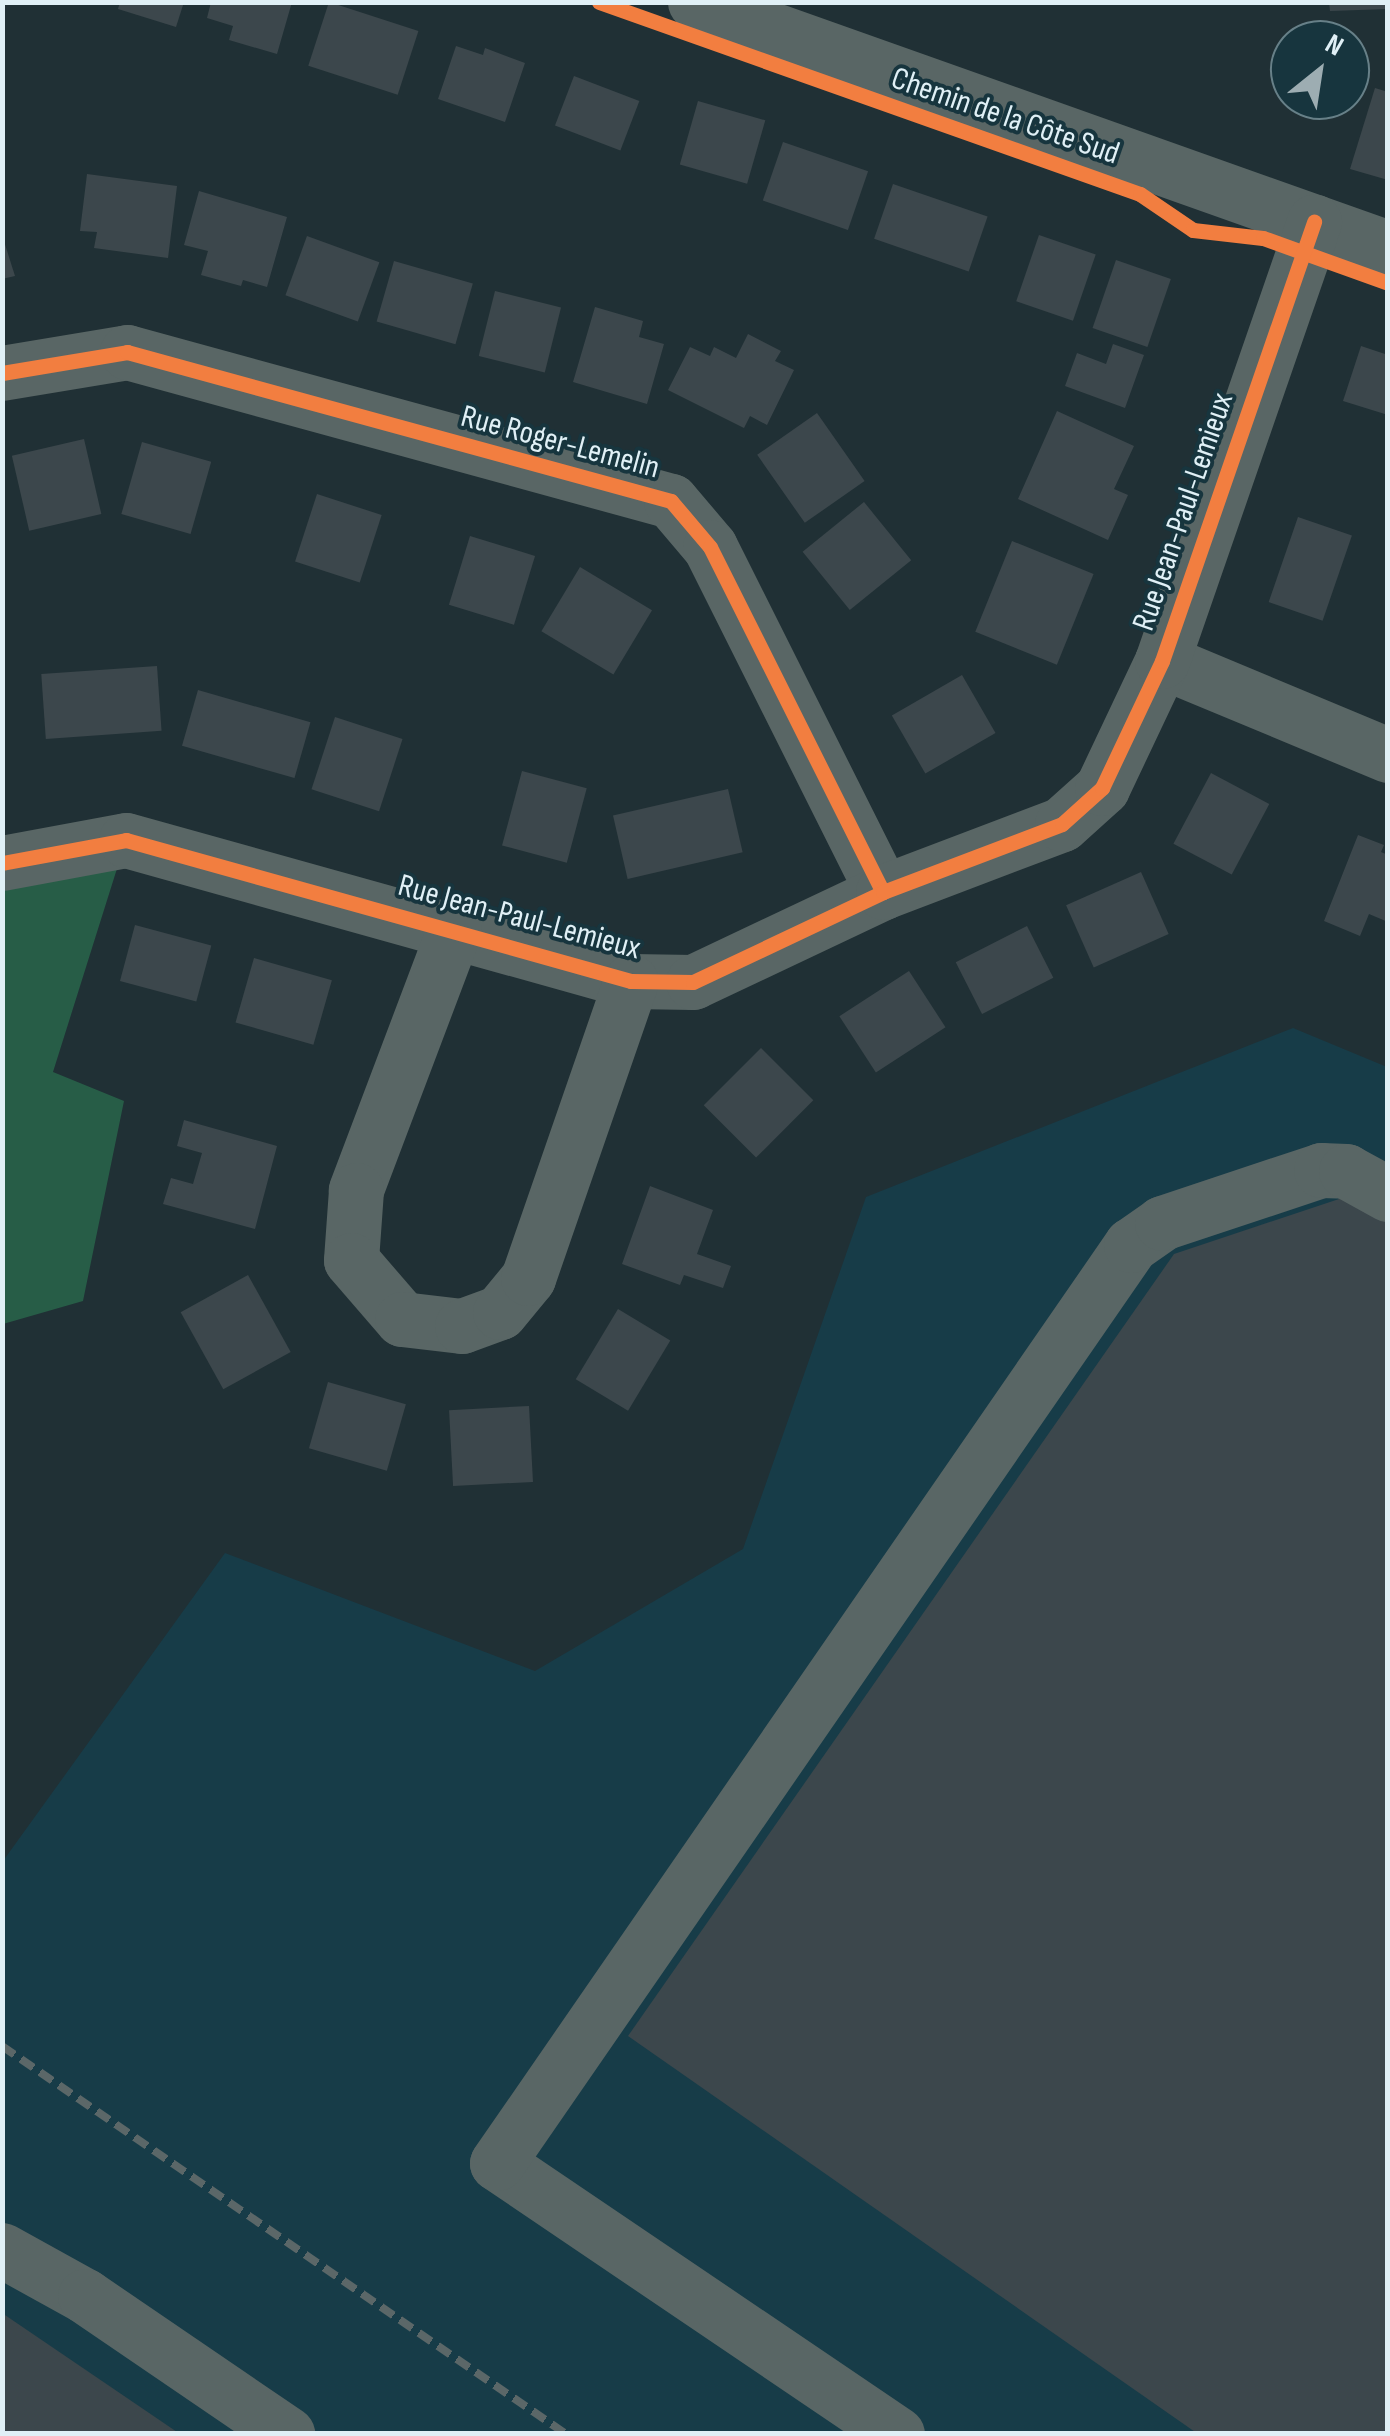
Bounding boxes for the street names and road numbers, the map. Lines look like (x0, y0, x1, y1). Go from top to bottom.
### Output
street label: Chemin de la Côte Sud (886, 60, 1124, 174)
street label: Rue Jean-Paul-Lemieux (1125, 388, 1243, 636)
street label: Rue Roger-Lemelin (456, 398, 664, 488)
street label: Rue Jean-Paul-Lemieux (394, 867, 644, 969)

